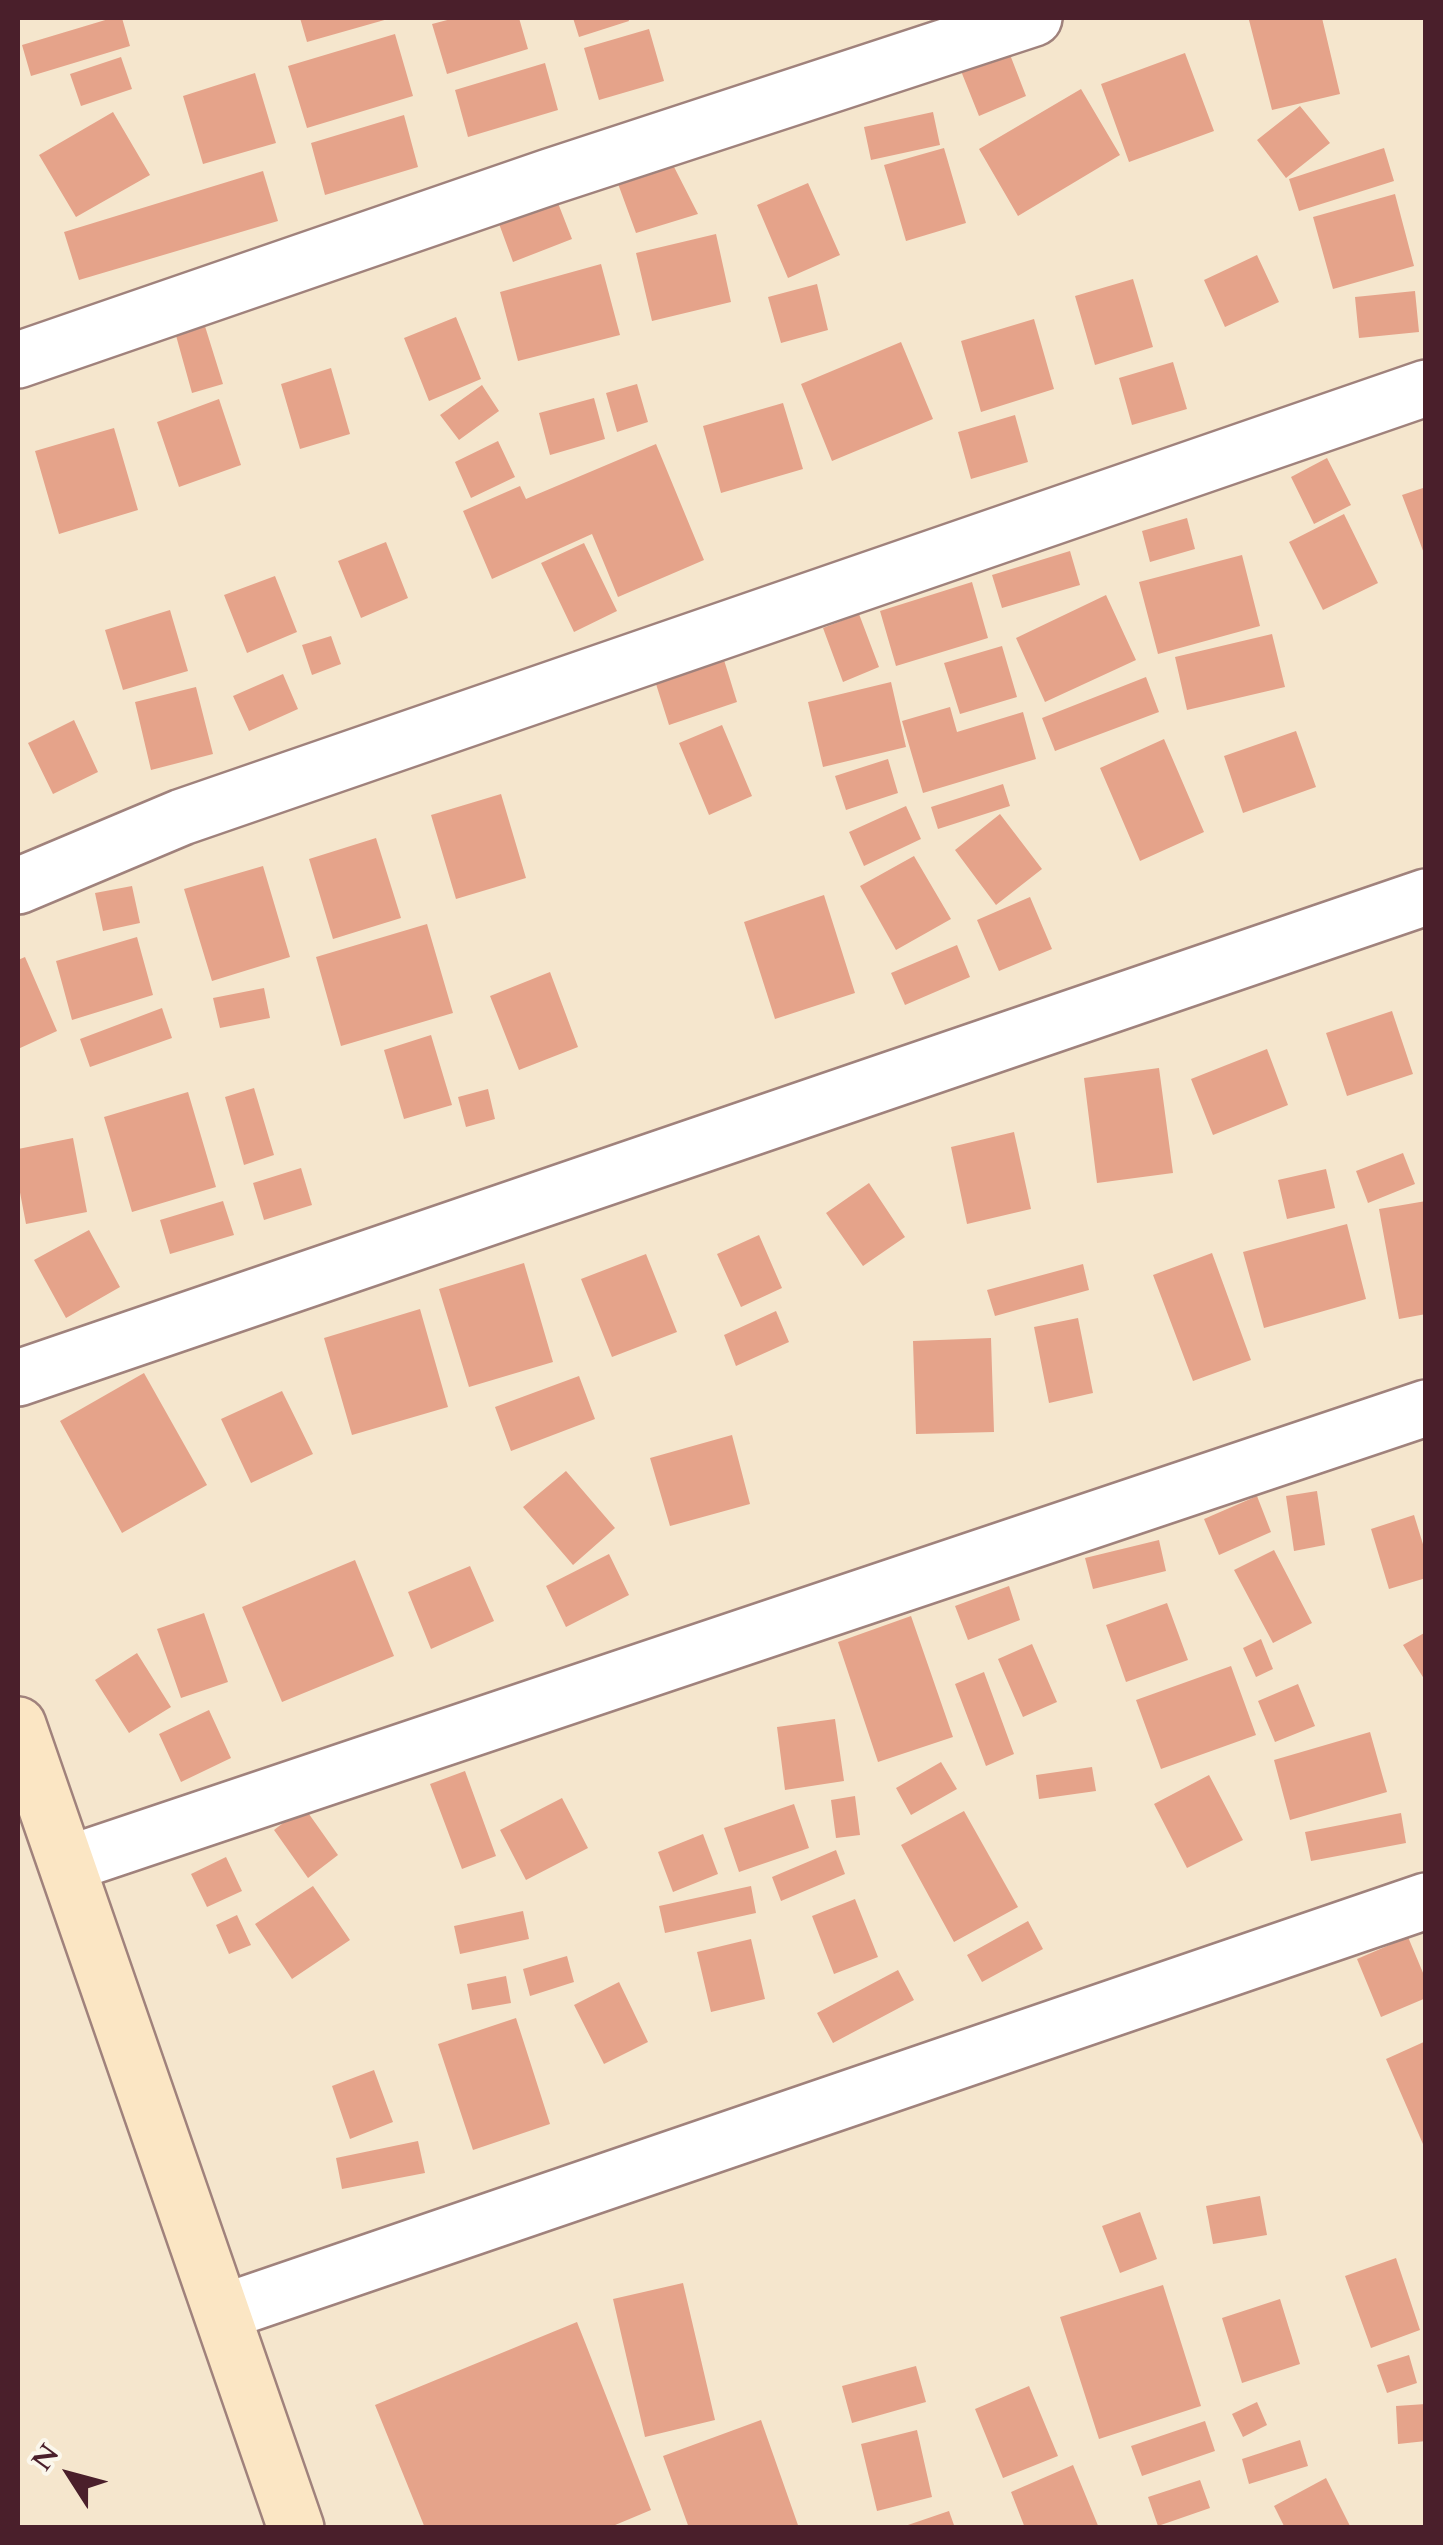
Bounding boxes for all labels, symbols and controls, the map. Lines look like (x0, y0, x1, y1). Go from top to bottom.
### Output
north arrow (20, 2425, 120, 2525)
text: N (23, 2436, 68, 2478)

